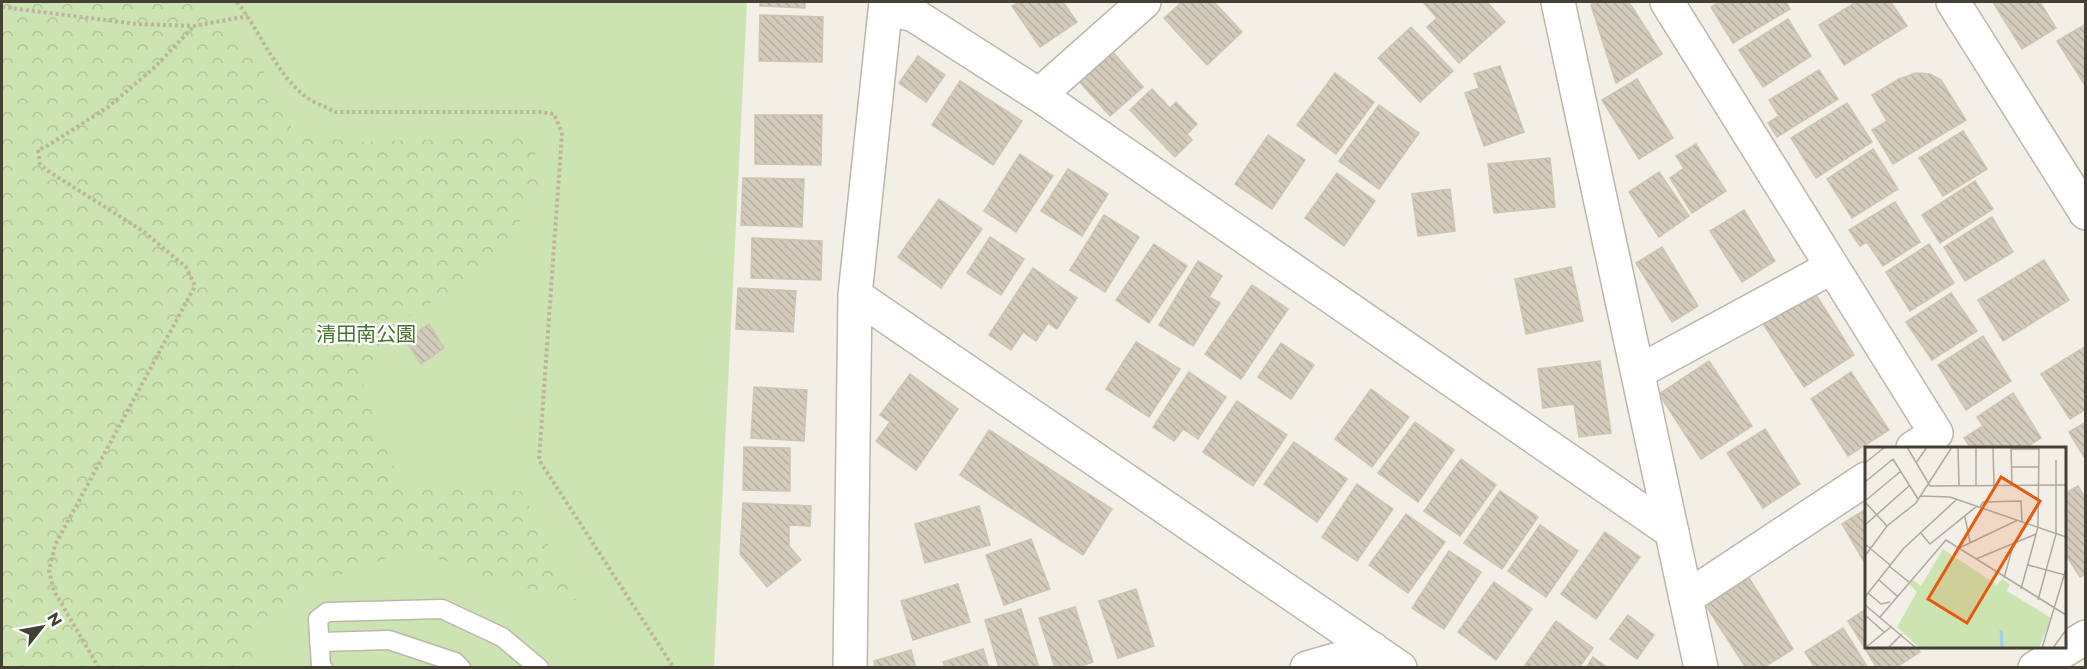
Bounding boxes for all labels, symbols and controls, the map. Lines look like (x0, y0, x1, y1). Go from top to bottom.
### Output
park label: 清田南公園 (316, 322, 416, 346)
inset map (1865, 447, 2066, 648)
north arrow (12, 597, 72, 657)
text: N (43, 609, 66, 630)

